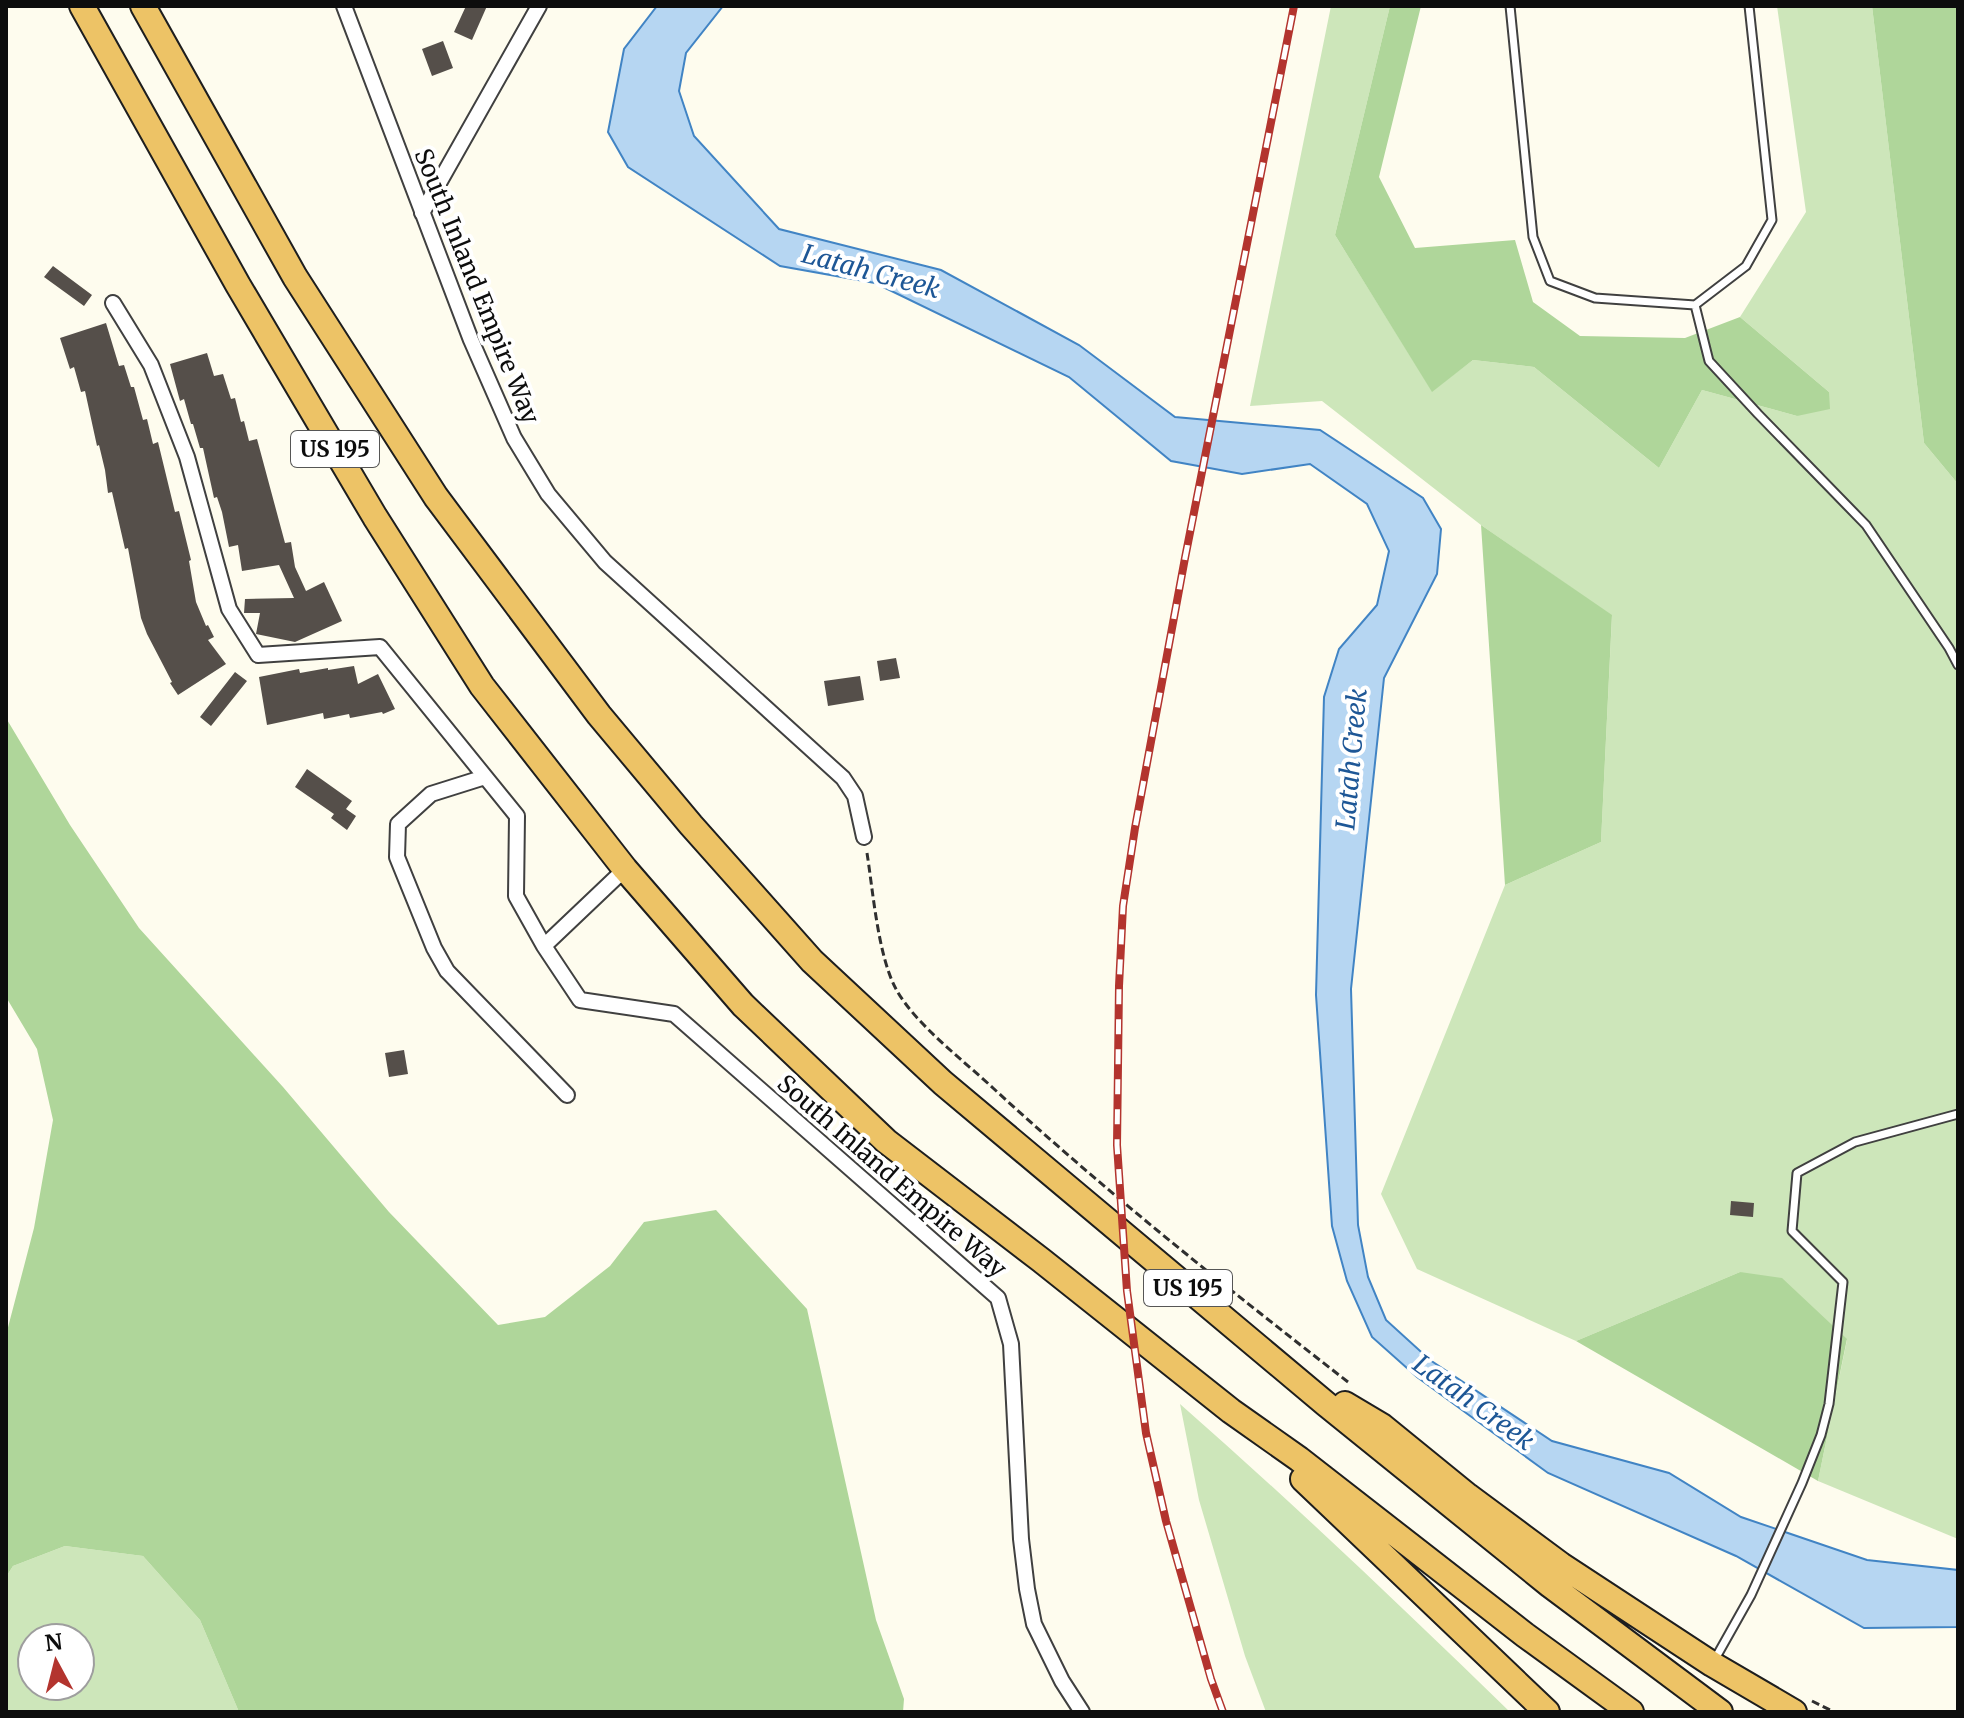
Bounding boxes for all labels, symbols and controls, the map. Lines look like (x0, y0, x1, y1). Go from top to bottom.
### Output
street label: South Inland Empire Way (408, 144, 546, 428)
water label: Latah Creek (798, 237, 944, 305)
road number: US 195 (291, 431, 379, 467)
water label: Latah Creek (1328, 687, 1374, 831)
street label: South Inland Empire Way (771, 1068, 1013, 1284)
road number: US 195 (1144, 1270, 1232, 1306)
water label: Latah Creek (1407, 1347, 1541, 1457)
north arrow (16, 1622, 96, 1702)
text: N (43, 1627, 65, 1657)

